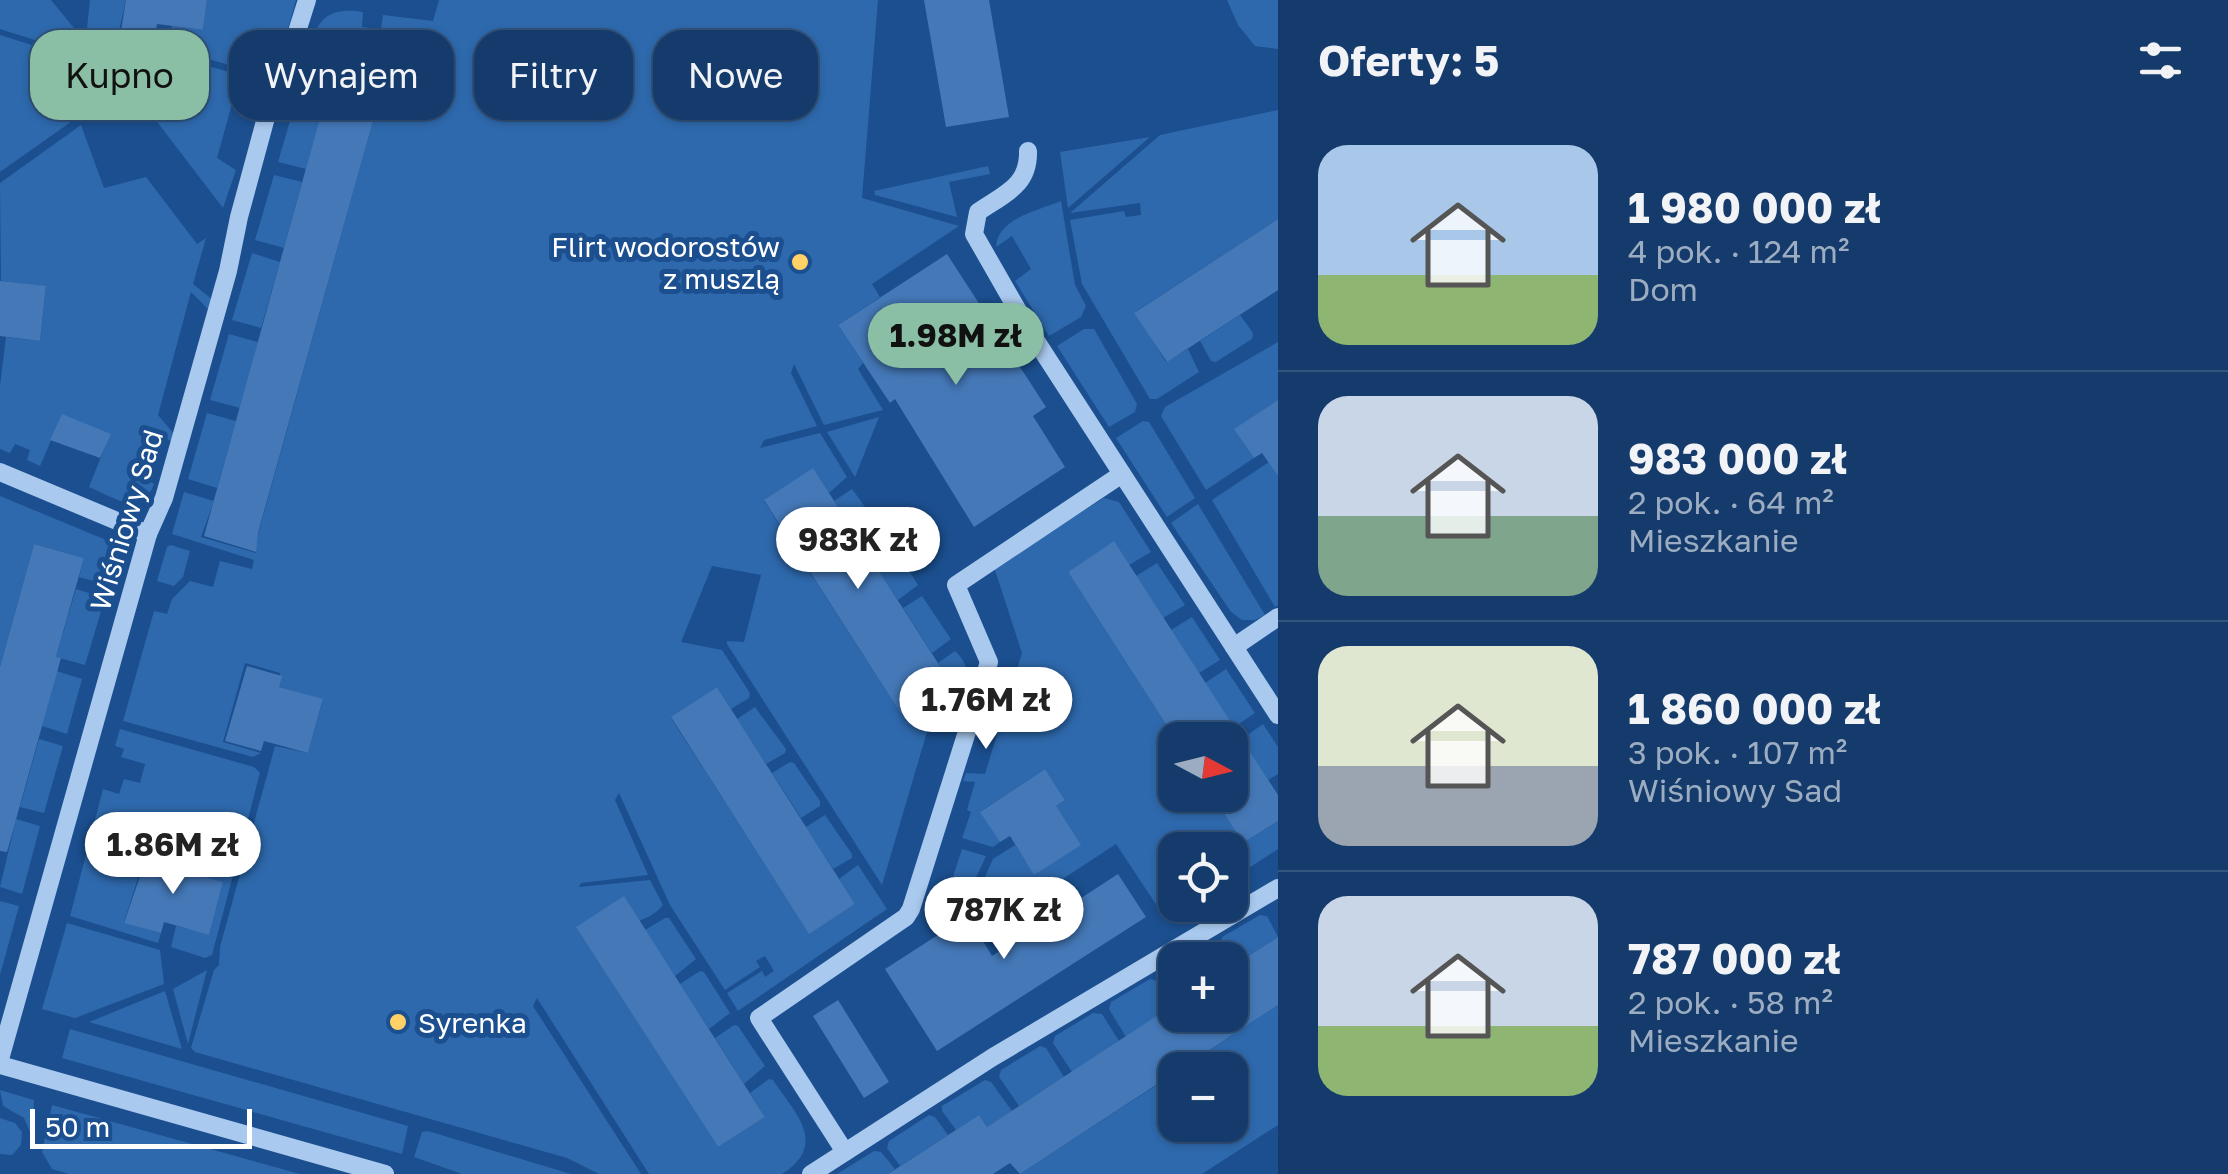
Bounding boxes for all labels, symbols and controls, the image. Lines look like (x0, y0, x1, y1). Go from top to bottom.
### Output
chip: Kupno (30, 30, 209, 120)
chip: Wynajem (229, 30, 454, 120)
chip: Filtry (474, 30, 633, 120)
chip: Nowe (653, 30, 818, 120)
icon: filters (2133, 33, 2188, 88)
text: Oferty: 5 (1318, 35, 1499, 85)
text: 1 980 000 zł (1628, 182, 1881, 232)
icon: home (1398, 185, 1518, 305)
place label: Flirt wodorostów z muszlą (551, 230, 780, 295)
text: 4 pok. · 124 m² (1628, 232, 1849, 270)
marker: Flirt wodorostów z muszlą (789, 251, 811, 273)
text: Dom (1628, 270, 1698, 308)
pin: 1.98M zł (853, 303, 1059, 388)
text: 1.98M zł (890, 316, 1022, 354)
street label: Wiśniowy Sad (83, 426, 169, 614)
text: 983 000 zł (1628, 433, 1847, 483)
icon: home (1398, 436, 1518, 556)
text: 2 pok. · 64 m² (1628, 483, 1834, 521)
pin: 983K zł (766, 507, 950, 592)
text: 983K zł (798, 520, 918, 558)
text: Mieszkanie (1628, 521, 1799, 559)
pin: 1.76M zł (883, 667, 1089, 752)
text: 1.76M zł (921, 680, 1051, 718)
text: 1 860 000 zł (1628, 683, 1881, 733)
icon: home (1398, 686, 1518, 806)
north arrow (1158, 722, 1248, 812)
map controls (1158, 722, 1248, 1142)
text: 3 pok. · 107 m² (1628, 733, 1847, 771)
text: Wiśniowy Sad (1628, 771, 1842, 809)
pin: 1.86M zł (70, 812, 276, 897)
text: 1.86M zł (107, 825, 239, 863)
button: locate (1158, 832, 1248, 922)
pin: 787K zł (912, 877, 1096, 962)
text: 787K zł (947, 890, 1061, 928)
text: 787 000 zł (1628, 933, 1841, 983)
icon: home (1398, 936, 1518, 1056)
button: + (1158, 942, 1248, 1032)
text: 2 pok. · 58 m² (1628, 983, 1833, 1021)
place label: Syrenka (418, 1006, 527, 1039)
marker: Syrenka (387, 1011, 409, 1033)
text: Mieszkanie (1628, 1021, 1799, 1059)
button: − (1158, 1052, 1248, 1142)
scale bar (30, 1104, 252, 1148)
text: 50 m (45, 1110, 110, 1143)

